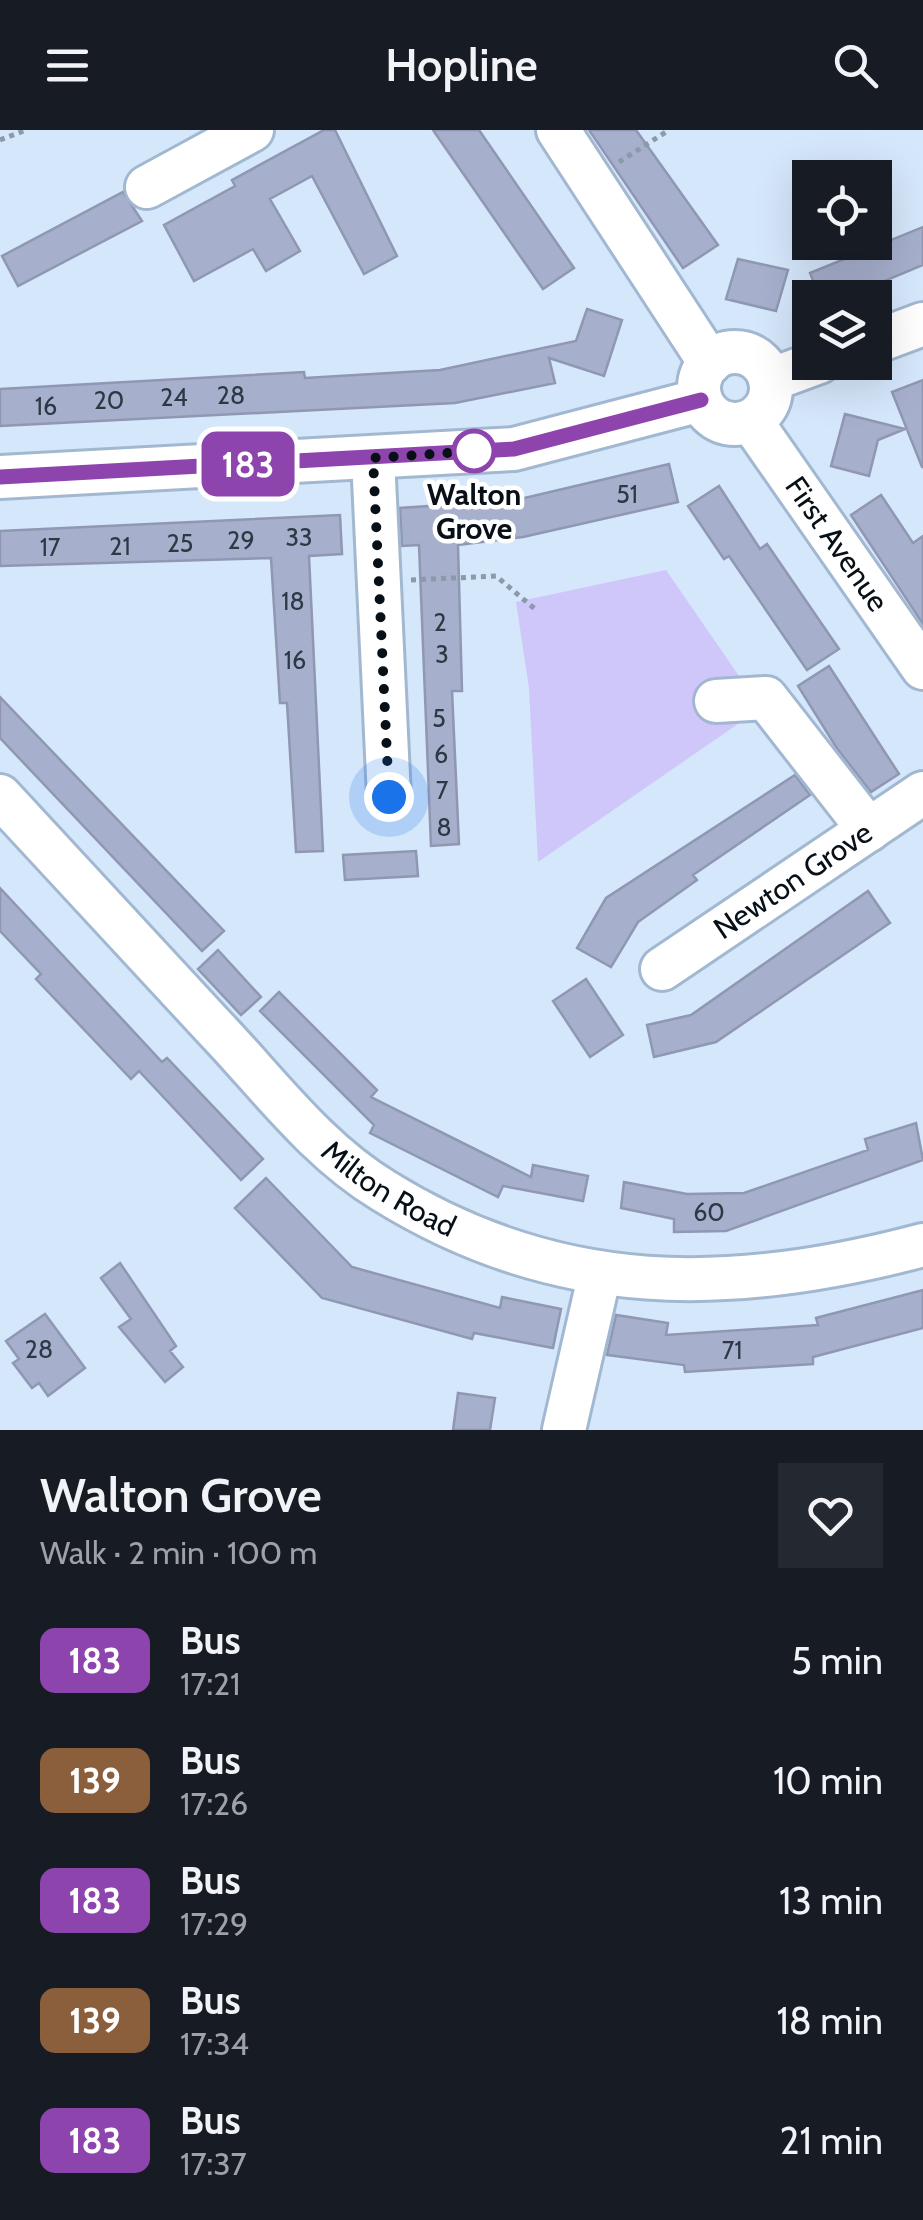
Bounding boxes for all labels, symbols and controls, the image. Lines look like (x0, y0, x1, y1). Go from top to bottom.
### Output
icon: menu (40, 38, 95, 93)
text: Hopline (385, 38, 538, 92)
icon: search (828, 38, 883, 93)
map controls (792, 160, 892, 380)
button: locate (792, 160, 892, 260)
button: layers (792, 280, 892, 380)
house number: 28 (217, 380, 245, 410)
house number: 24 (160, 382, 188, 412)
house number: 20 (94, 385, 124, 415)
house number: 16 (35, 391, 57, 421)
marker: Walton Grove (453, 430, 495, 472)
line badge: 183 (190, 432, 306, 496)
text: 183 (222, 443, 274, 486)
street label: First Avenue (777, 469, 897, 618)
place label: Walton Grove (427, 476, 521, 547)
house number: 51 (616, 479, 638, 509)
house number: 33 (285, 522, 313, 552)
house number: 29 (227, 525, 255, 555)
house number: 25 (167, 528, 193, 558)
house number: 21 (109, 531, 131, 561)
house number: 17 (40, 532, 61, 562)
house number: 18 (281, 586, 305, 616)
house number: 2 (433, 607, 447, 637)
house number: 3 (435, 639, 449, 669)
house number: 16 (284, 645, 306, 675)
house number: 5 (432, 703, 446, 733)
house number: 6 (434, 739, 448, 769)
your location (364, 772, 414, 822)
house number: 7 (436, 775, 449, 805)
house number: 8 (436, 812, 452, 842)
street label: Newton Grove (706, 814, 879, 947)
street label: Milton Road (314, 1132, 462, 1245)
house number: 60 (693, 1197, 725, 1227)
house number: 28 (25, 1334, 53, 1364)
house number: 71 (722, 1335, 742, 1365)
button: heart (778, 1463, 883, 1568)
text: Walton Grove (40, 1466, 322, 1524)
text: Walk · 2 min · 100 m (40, 1533, 317, 1572)
text: Bus (180, 1617, 241, 1664)
text: 5 min (791, 1637, 883, 1684)
text: 183 (69, 1639, 121, 1682)
text: 17:21 (180, 1664, 240, 1703)
text: Bus (180, 1737, 241, 1784)
text: 10 min (773, 1757, 883, 1804)
text: 139 (69, 1759, 121, 1802)
text: 17:26 (180, 1784, 248, 1823)
text: Bus (180, 1857, 241, 1904)
text: 13 min (779, 1877, 883, 1924)
text: 183 (69, 1879, 121, 1922)
text: 17:29 (180, 1904, 248, 1943)
text: Bus (180, 1977, 241, 2024)
text: 18 min (776, 1997, 883, 2044)
text: 139 (69, 1999, 121, 2042)
text: 17:34 (180, 2024, 249, 2063)
text: Bus (180, 2097, 241, 2144)
text: 21 min (780, 2117, 883, 2164)
text: 183 (69, 2119, 121, 2162)
text: 17:37 (180, 2144, 247, 2183)

